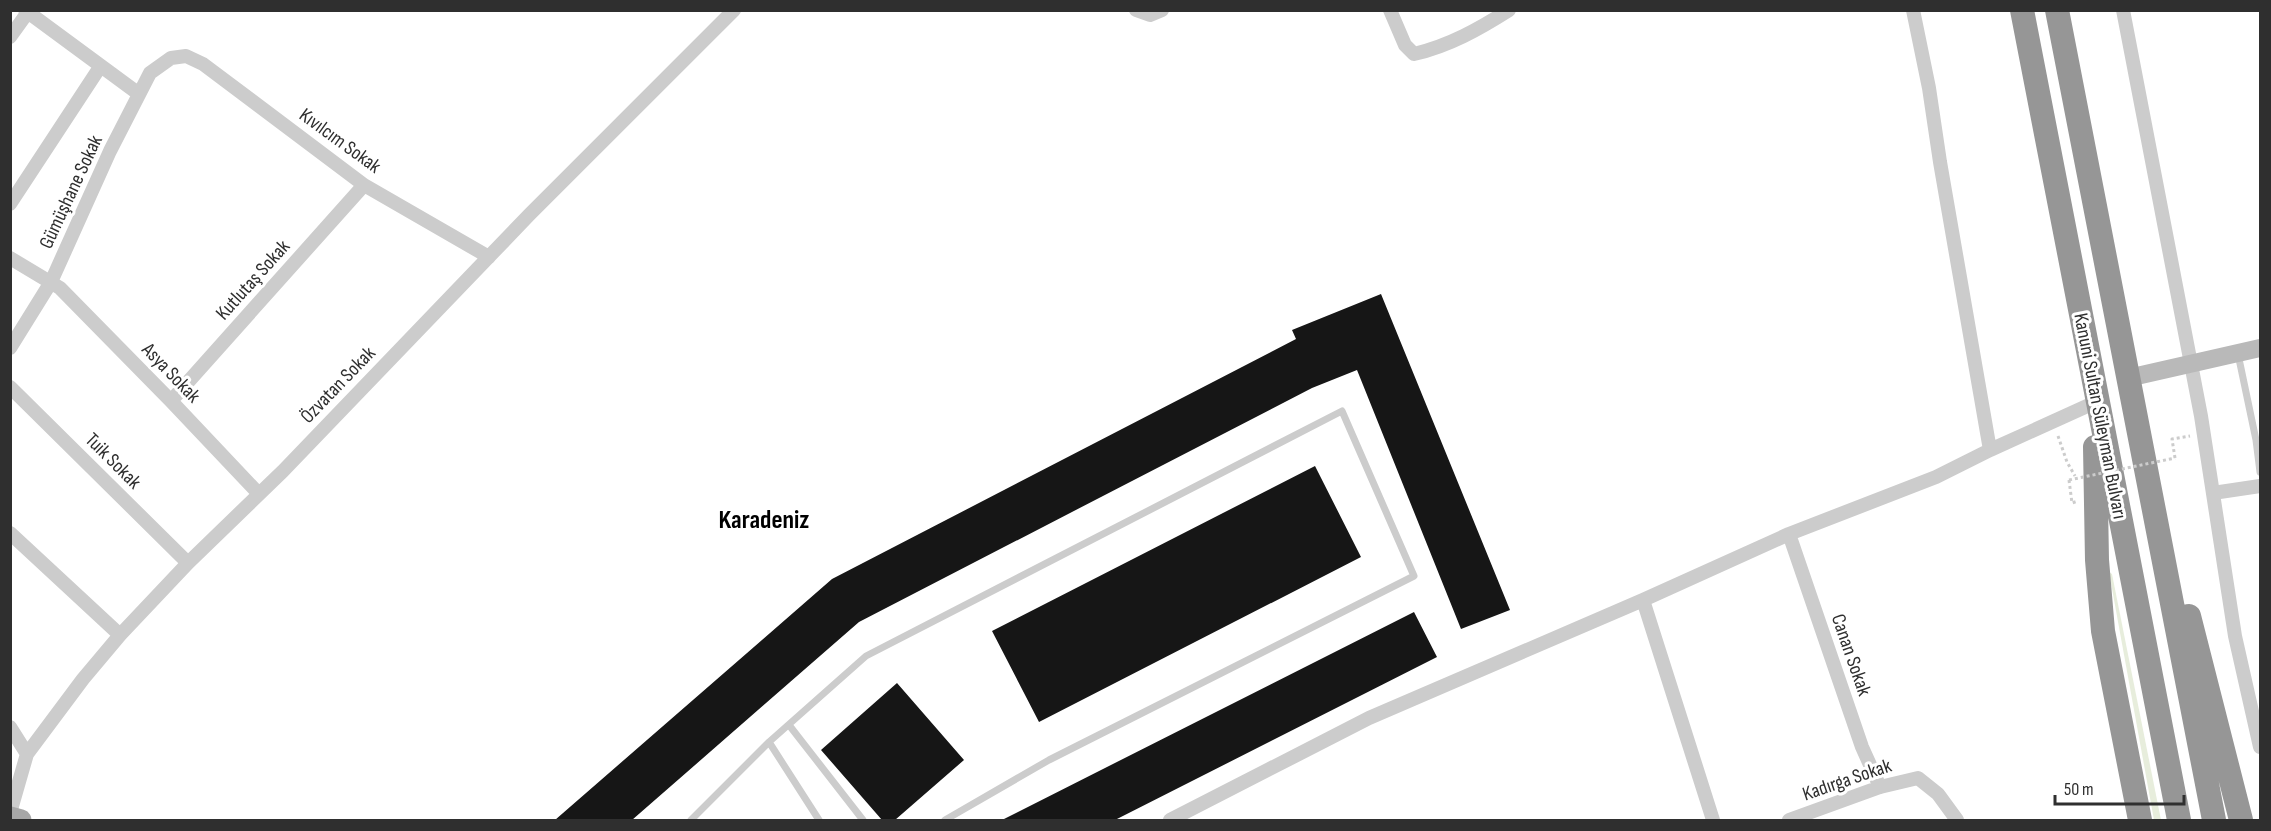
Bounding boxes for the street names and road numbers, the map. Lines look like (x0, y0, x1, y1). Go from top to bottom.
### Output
street label: Kıvılcım Sokak (294, 103, 386, 179)
street label: Gümüşhane Sokak (34, 131, 108, 253)
street label: Kutlutaş Sokak (211, 235, 295, 325)
street label: Kanuni Sultan Süleyman Bulvarı (2068, 311, 2132, 521)
street label: Asya Sokak (136, 337, 206, 408)
street label: Özvatan Sokak (295, 341, 381, 428)
street label: Tuik Sokak (80, 428, 146, 494)
street label: Canan Sokak (1826, 611, 1876, 699)
street label: Kadırga Sokak (1799, 754, 1895, 806)

